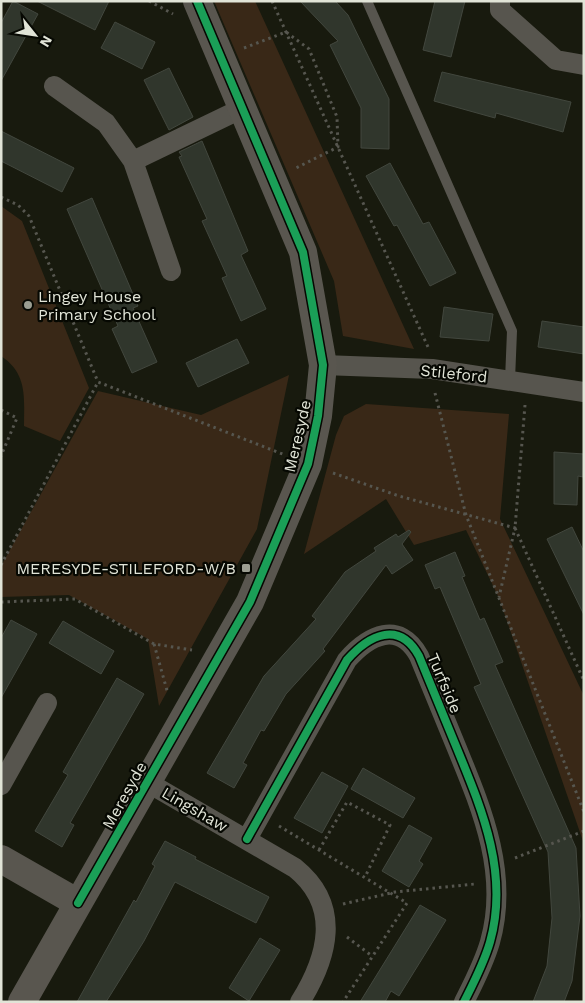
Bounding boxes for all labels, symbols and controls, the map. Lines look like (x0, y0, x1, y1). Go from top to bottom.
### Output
north arrow (10, 10, 60, 60)
text: N (37, 33, 56, 50)
place label: Lingey House Primary School (38, 287, 156, 324)
marker: Lingey House Primary School (22, 299, 34, 311)
street label: Stileford (420, 361, 488, 386)
street label: Meresyde (280, 398, 315, 474)
place label: MERESYDE-STILEFORD-W/B (16, 559, 236, 578)
marker: MERESYDE-STILEFORD-W/B (240, 562, 252, 574)
street label: Turfside (423, 650, 466, 716)
street label: Meresyde (98, 758, 151, 832)
street label: Lingshaw (158, 783, 231, 836)

